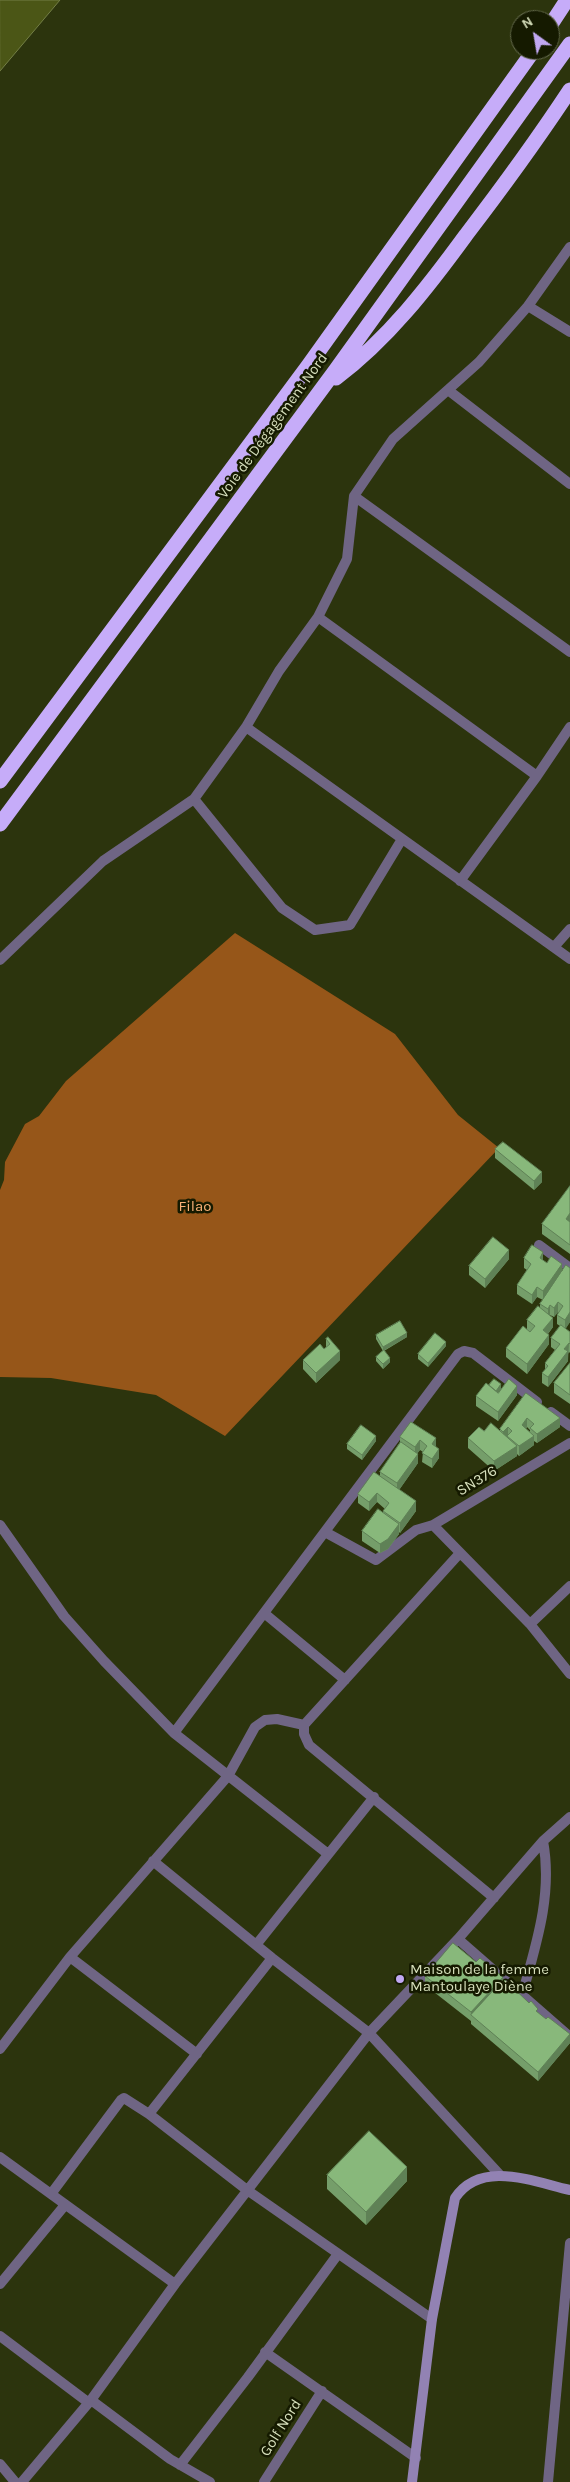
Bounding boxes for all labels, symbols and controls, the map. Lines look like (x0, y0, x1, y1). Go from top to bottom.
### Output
north arrow (510, 10, 560, 60)
text: N (519, 13, 536, 33)
street label: Voie de Dégagement Nord (214, 350, 332, 502)
park label: Filao (179, 1198, 211, 1216)
street label: SN376 (454, 1462, 500, 1500)
place label: Maison de la femme Mantoulaye Diène (410, 1961, 549, 1996)
marker: Maison de la femme Mantoulaye Diène (394, 1973, 406, 1985)
street label: Golf Nord (257, 2396, 305, 2460)

